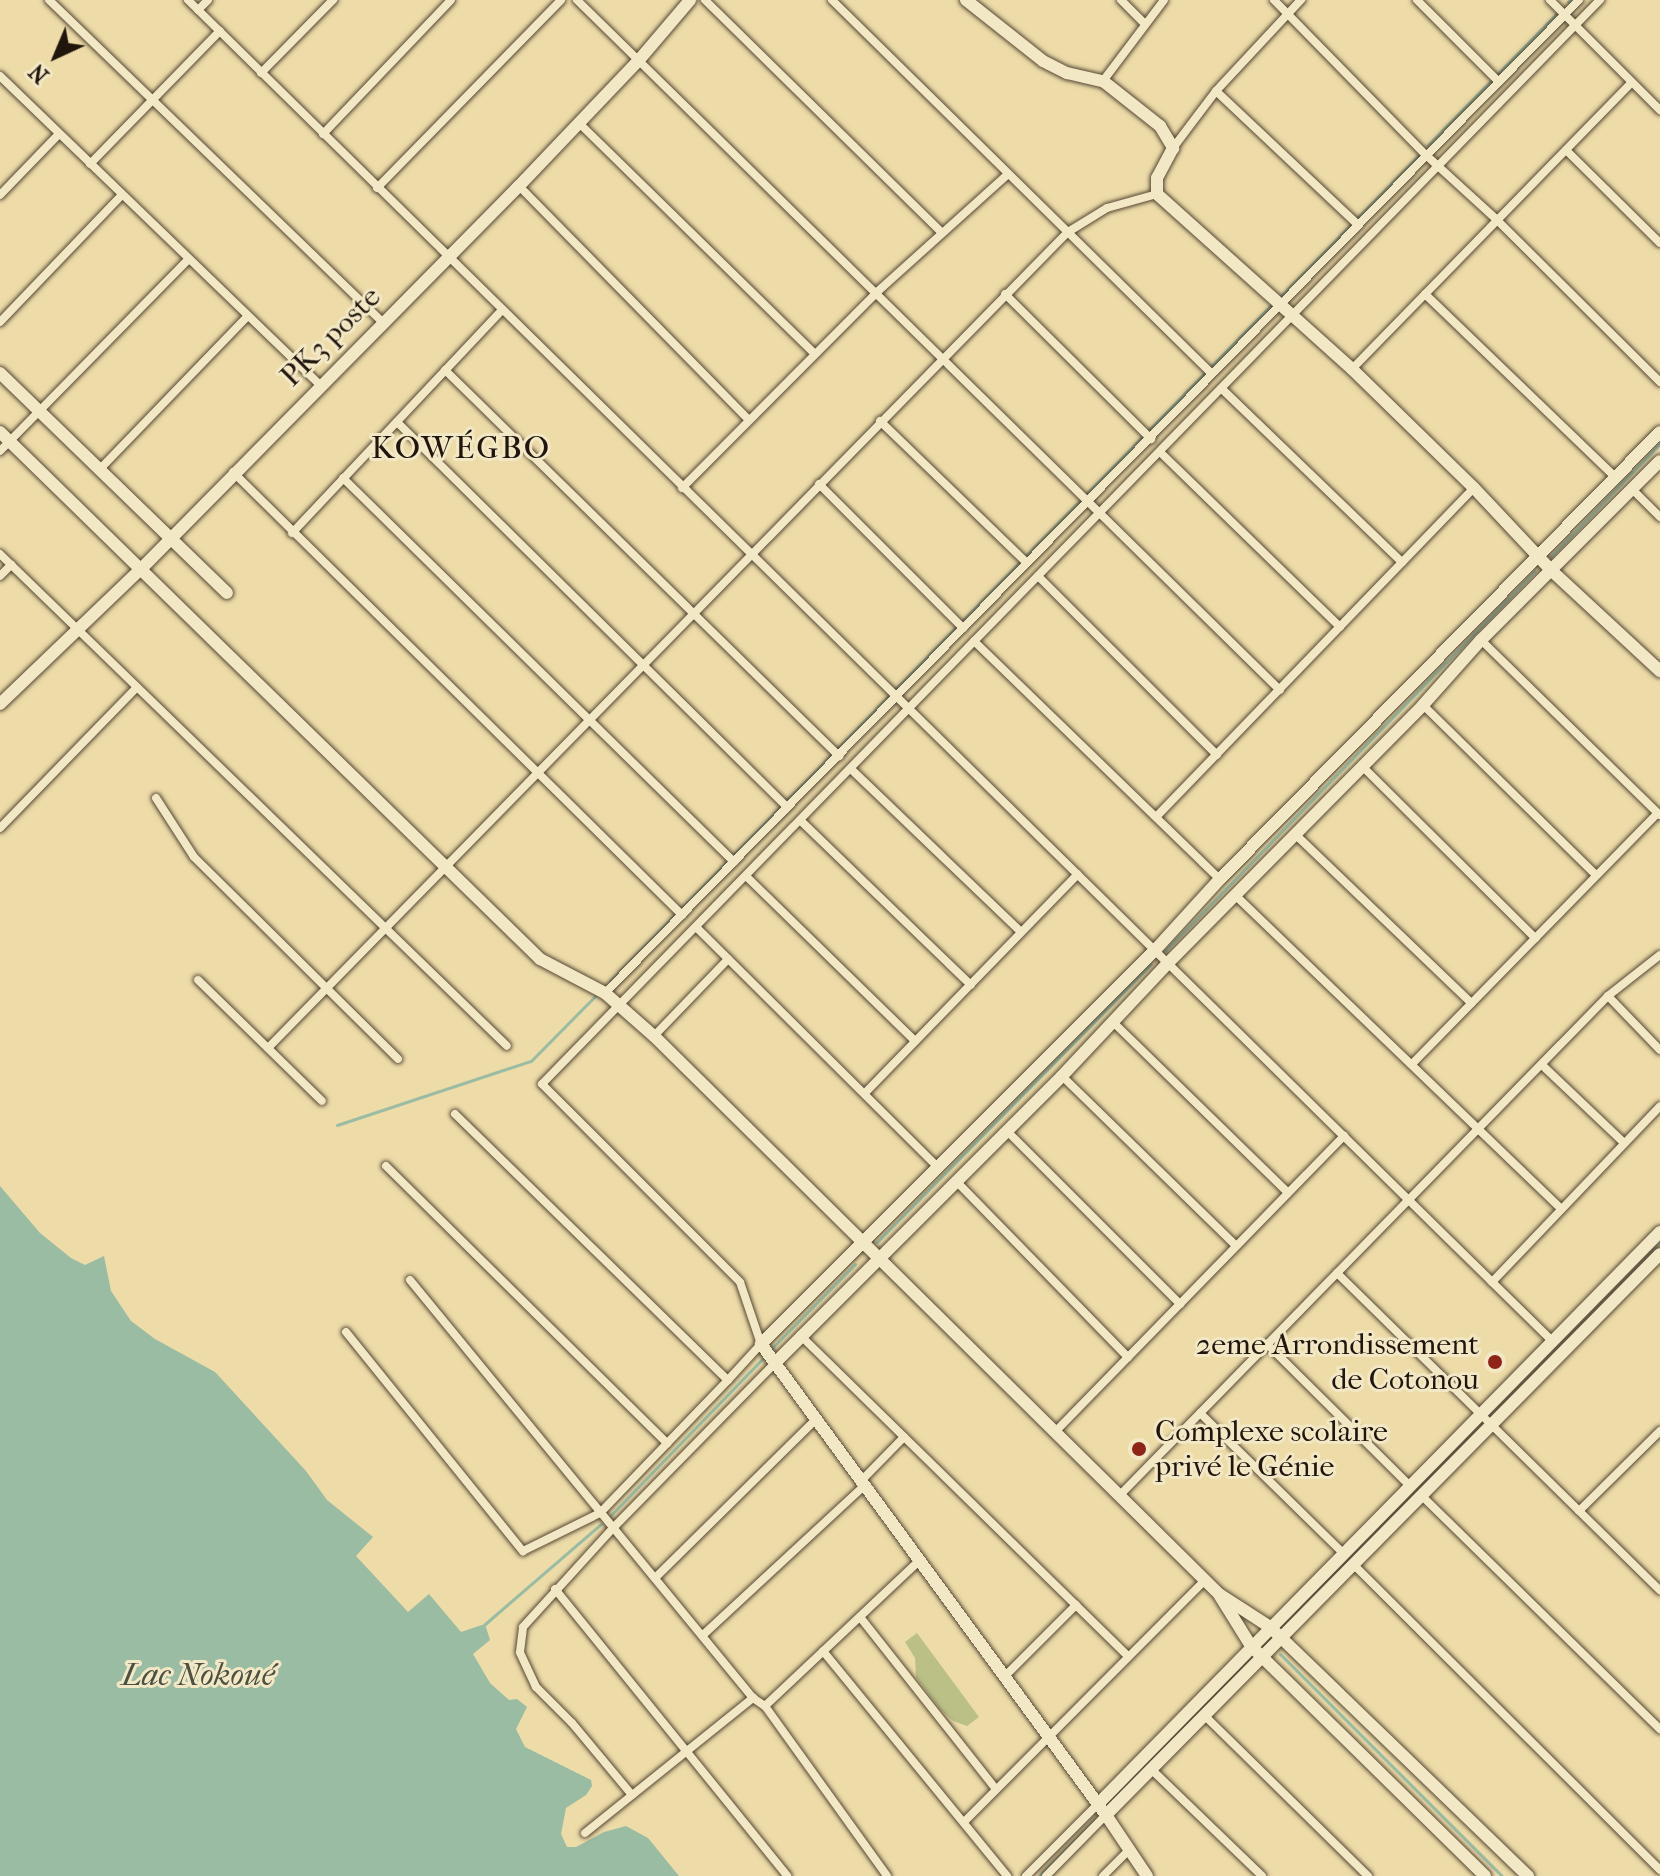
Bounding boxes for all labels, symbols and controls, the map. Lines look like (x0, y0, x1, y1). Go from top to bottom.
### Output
north arrow (16, 16, 96, 96)
text: N (24, 58, 54, 88)
street label: PK3 poste (273, 279, 389, 395)
district label: KOWÉGBO (371, 429, 551, 467)
place label: 2eme Arrondissement de Cotonou (1196, 1327, 1479, 1398)
marker: 2eme Arrondissement de Cotonou (1486, 1353, 1504, 1371)
place label: Complexe scolaire privé le Génie (1155, 1414, 1388, 1484)
marker: Complexe scolaire privé le Génie (1130, 1440, 1148, 1458)
water label: Lac Nokoué (121, 1656, 275, 1694)

